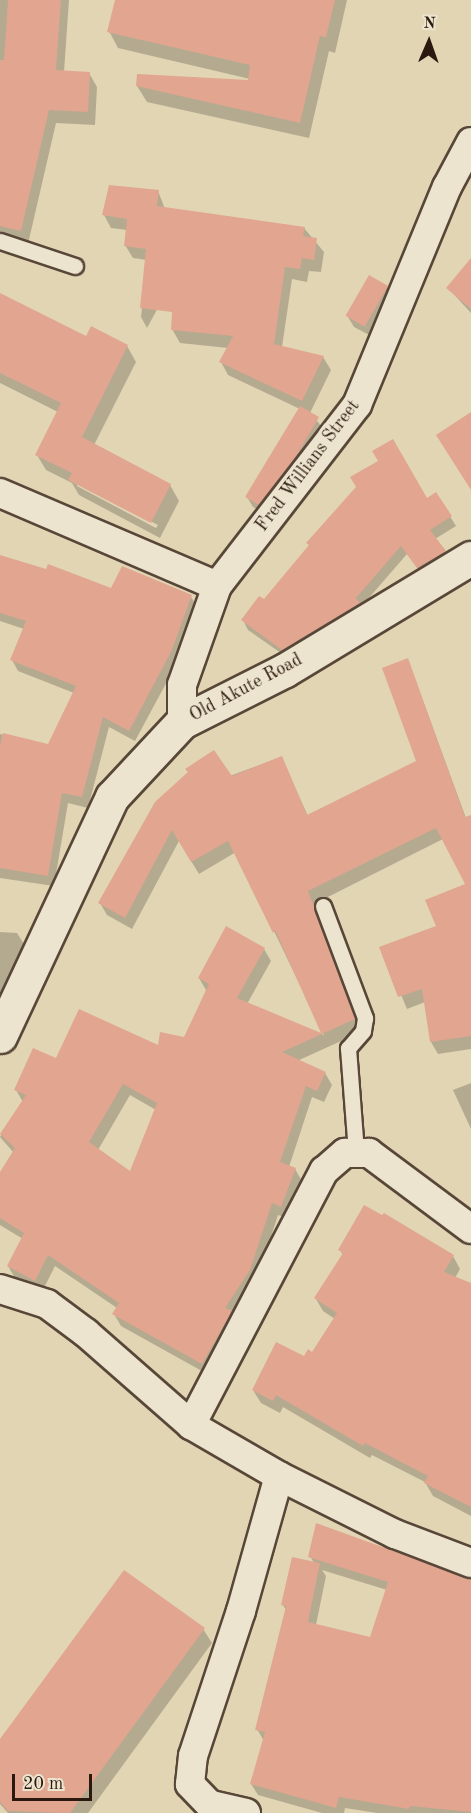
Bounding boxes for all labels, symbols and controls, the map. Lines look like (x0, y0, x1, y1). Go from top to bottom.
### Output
north arrow (399, 12, 459, 72)
text: N (423, 16, 436, 32)
street label: Fred Willians Street (251, 396, 365, 536)
street label: Old Akute Road (186, 649, 306, 727)
scale bar (15, 1762, 94, 1800)
text: 20 m (23, 1775, 63, 1793)

